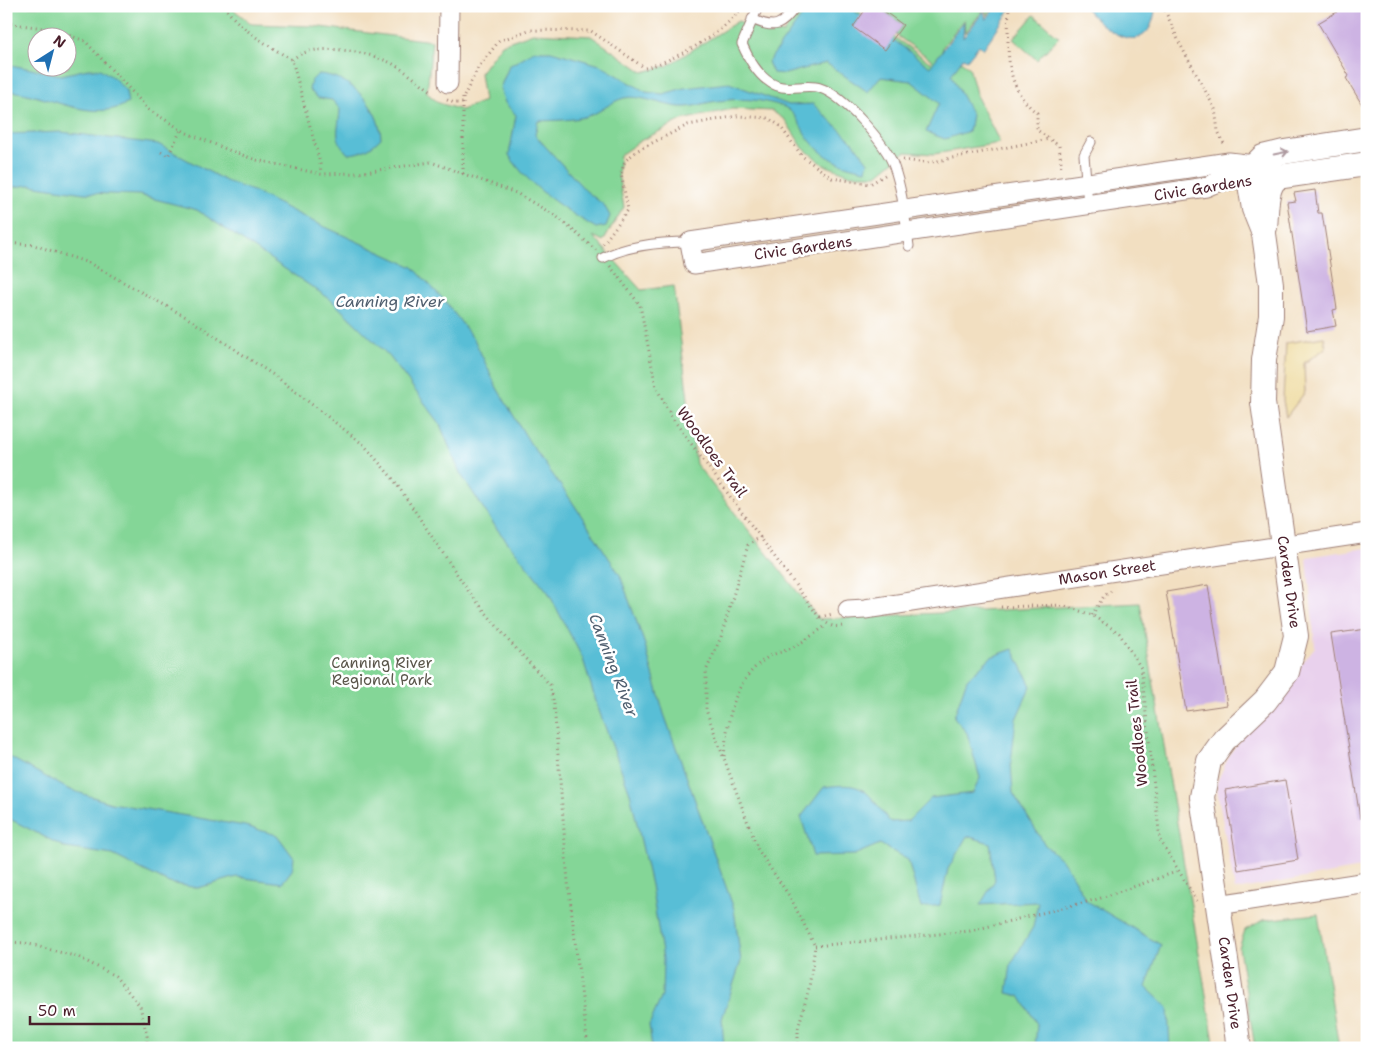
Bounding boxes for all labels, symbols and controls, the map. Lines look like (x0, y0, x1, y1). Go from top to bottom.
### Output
north arrow (28, 28, 78, 78)
text: N (50, 31, 69, 52)
one-way arrow (1272, 148, 1288, 157)
street label: Civic Gardens (1153, 170, 1253, 206)
street label: Civic Gardens (753, 231, 853, 265)
water label: Canning River (335, 291, 445, 312)
street label: Woodloes Trail (672, 403, 752, 502)
street label: Carden Drive (1273, 534, 1305, 630)
street label: Mason Street (1057, 555, 1157, 590)
water label: Canning River (584, 611, 643, 720)
park label: Canning River Regional Park (331, 653, 433, 690)
street label: Woodloes Trail (1121, 678, 1153, 788)
street label: Carden Drive (1214, 935, 1246, 1031)
scale bar (30, 994, 149, 1026)
text: 50 m (38, 1001, 76, 1021)

